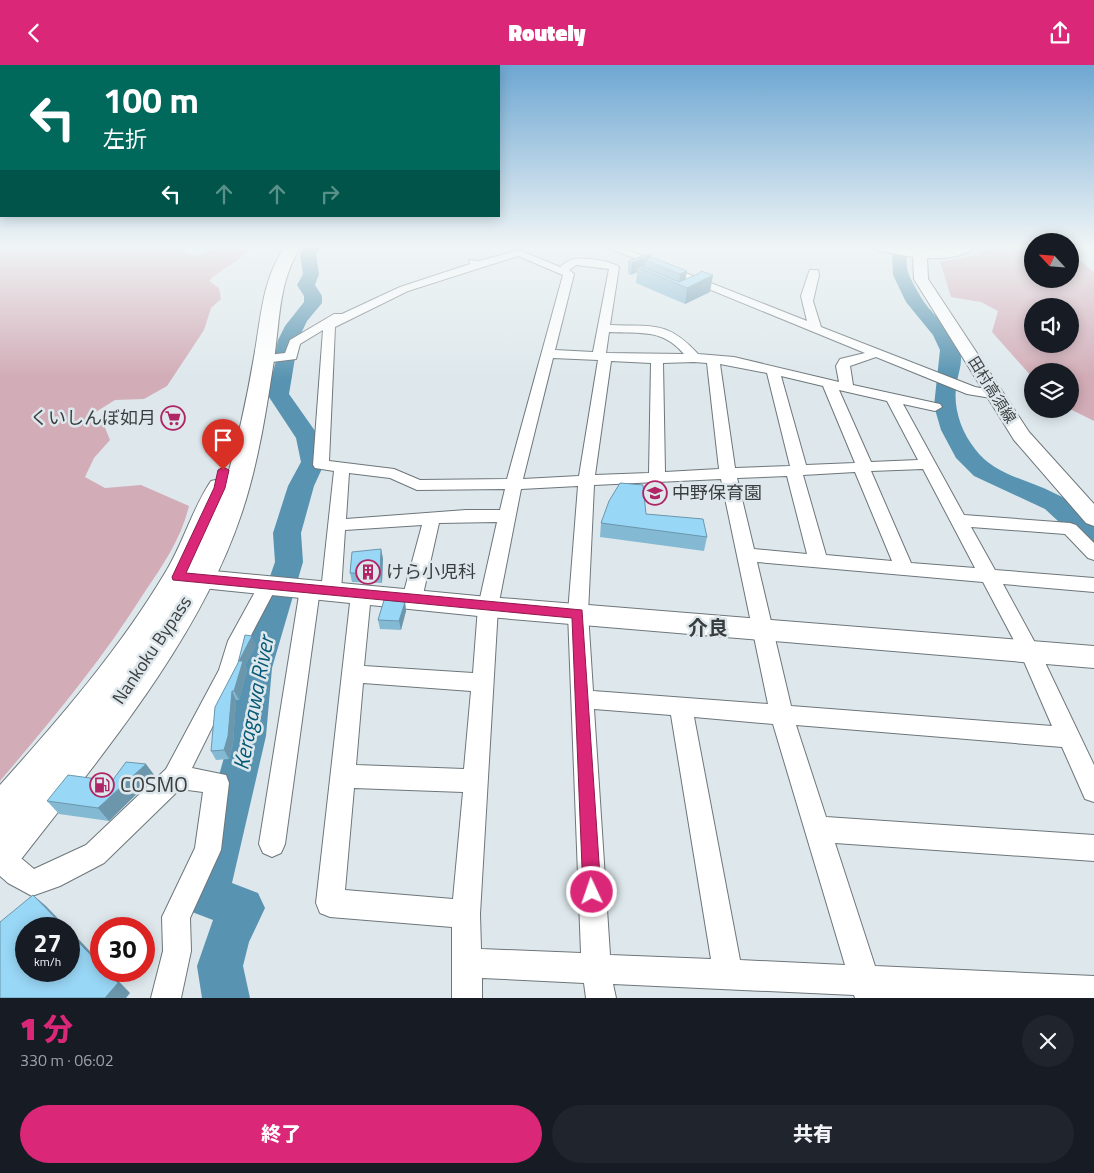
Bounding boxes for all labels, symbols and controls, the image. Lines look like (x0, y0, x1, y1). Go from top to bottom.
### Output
text: Routely (508, 16, 586, 50)
icon: back (20, 19, 48, 47)
icon: share (1046, 19, 1074, 47)
text: 100 m (103, 73, 199, 127)
icon: left (20, 85, 85, 150)
text: 左折 (103, 122, 147, 156)
icon: left (157, 180, 185, 208)
icon: ahead (210, 180, 238, 208)
icon: ahead (263, 180, 291, 208)
icon: right (316, 180, 344, 208)
north arrow (1024, 233, 1079, 287)
map controls (1024, 233, 1079, 418)
button: sound (1024, 298, 1079, 353)
street label: 田村高須線 (963, 352, 1022, 428)
button: layers (1024, 363, 1079, 418)
place label: くいしんぼ如月 (30, 404, 156, 431)
supermarket icon: くいしんぼ如月 (160, 405, 186, 431)
pin (202, 419, 244, 470)
icon: arrive (209, 426, 237, 454)
place label: 中野保育園 (672, 479, 762, 506)
school or university icon: 中野保育園 (642, 480, 668, 506)
place label: けら小児科 (386, 558, 476, 585)
building icon: けら小児科 (355, 559, 381, 585)
street label: Nankoku Bypass (105, 590, 198, 709)
district label: 介良 (688, 612, 728, 643)
water label: Keragawa River (223, 630, 283, 773)
place label: COSMO (120, 768, 188, 800)
fuel station icon: COSMO (89, 772, 115, 798)
position arrow (565, 865, 617, 917)
speed limit sign: 30 (90, 917, 155, 982)
text: 27 (33, 924, 62, 962)
text: km/h (34, 952, 61, 971)
text: 1 分 (20, 1006, 73, 1052)
button: close (1022, 1015, 1074, 1067)
text: 330 m · 06:02 (20, 1048, 114, 1072)
button: 終了 (20, 1105, 542, 1163)
button: 共有 (552, 1105, 1074, 1163)

